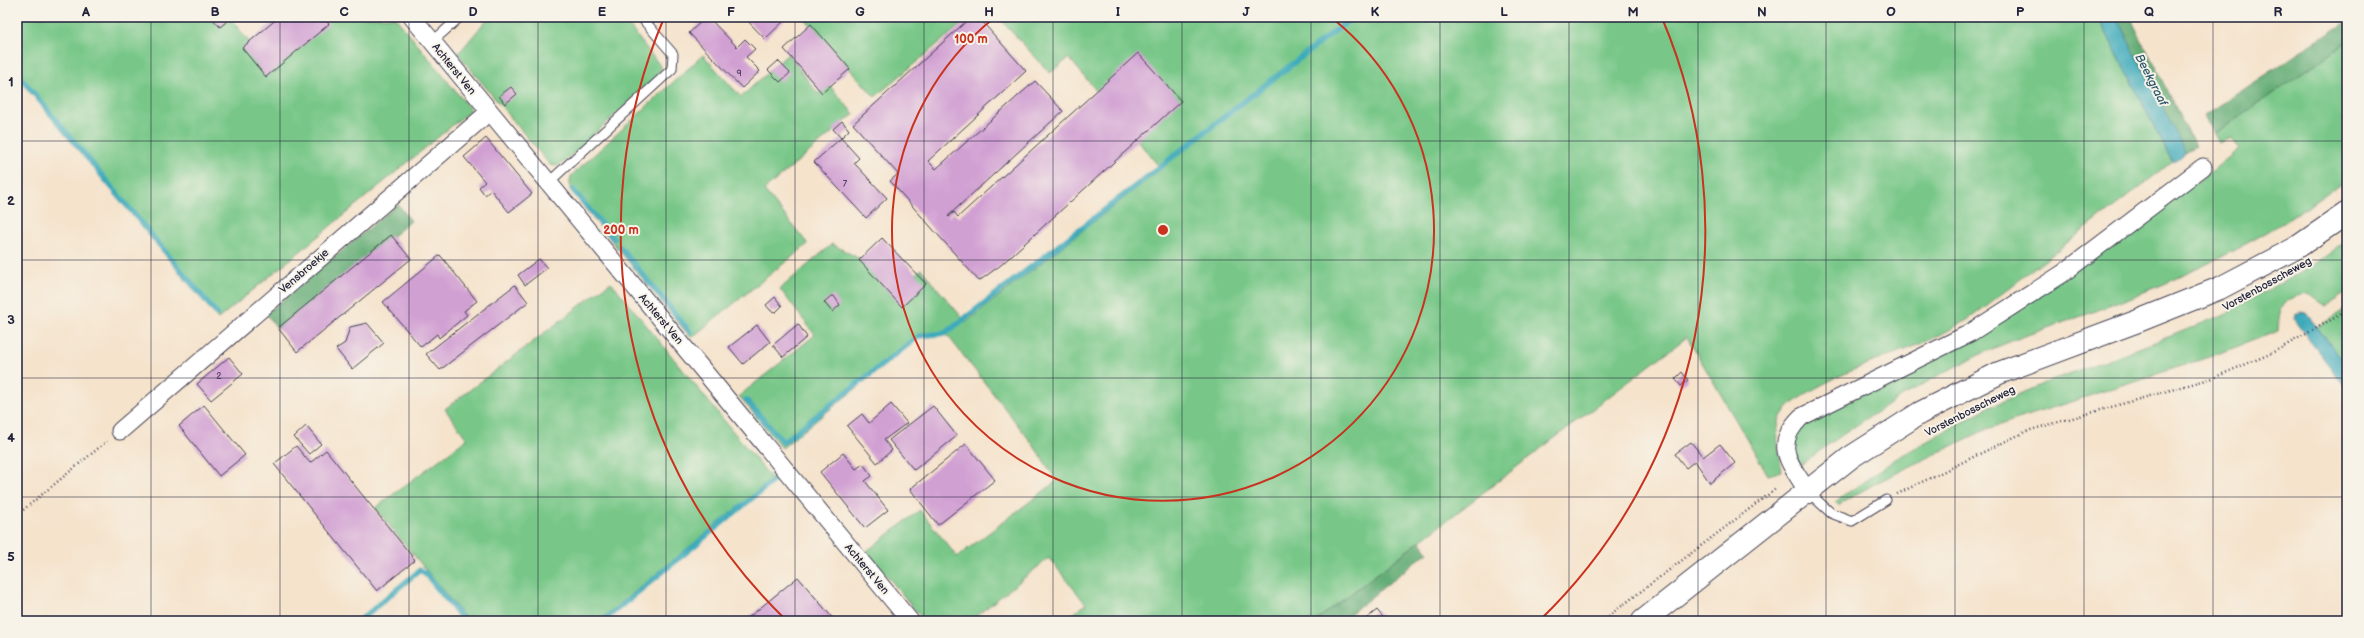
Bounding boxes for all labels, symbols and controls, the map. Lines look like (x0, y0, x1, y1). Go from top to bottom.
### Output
text: A (81, 4, 90, 20)
text: B (210, 4, 220, 20)
text: C (339, 4, 349, 20)
text: D (468, 4, 478, 20)
text: E (598, 4, 607, 20)
text: F (727, 4, 735, 20)
text: G (855, 4, 865, 20)
text: H (984, 4, 994, 20)
text: I (1116, 4, 1120, 20)
text: J (1242, 4, 1250, 20)
text: K (1371, 4, 1380, 20)
text: L (1500, 4, 1508, 20)
text: M (1627, 4, 1639, 20)
text: N (1757, 4, 1767, 20)
text: O (1886, 4, 1896, 20)
text: P (2016, 4, 2025, 20)
text: Q (2144, 4, 2154, 20)
text: R (2274, 4, 2283, 20)
text: 100 m (954, 32, 988, 47)
street label: Achterst Ven (429, 41, 479, 97)
water label: Beekgraaf (2132, 52, 2171, 110)
house number: 9 (736, 68, 742, 79)
text: 1 (8, 74, 14, 90)
house number: 7 (843, 179, 848, 190)
text: 2 (7, 193, 15, 209)
text: 200 m (603, 223, 639, 238)
centre of rings (1156, 223, 1170, 237)
street label: Vensbroekje (276, 246, 332, 296)
street label: Vorstenbosscheweg (2220, 254, 2314, 314)
street label: Achterst Ven (636, 291, 686, 347)
text: 3 (7, 312, 15, 328)
house number: 2 (216, 371, 222, 382)
street label: Vorstenbosscheweg (1923, 383, 2017, 439)
text: 4 (7, 430, 15, 446)
street label: Achterst Ven (842, 541, 892, 597)
text: 5 (7, 549, 15, 565)

